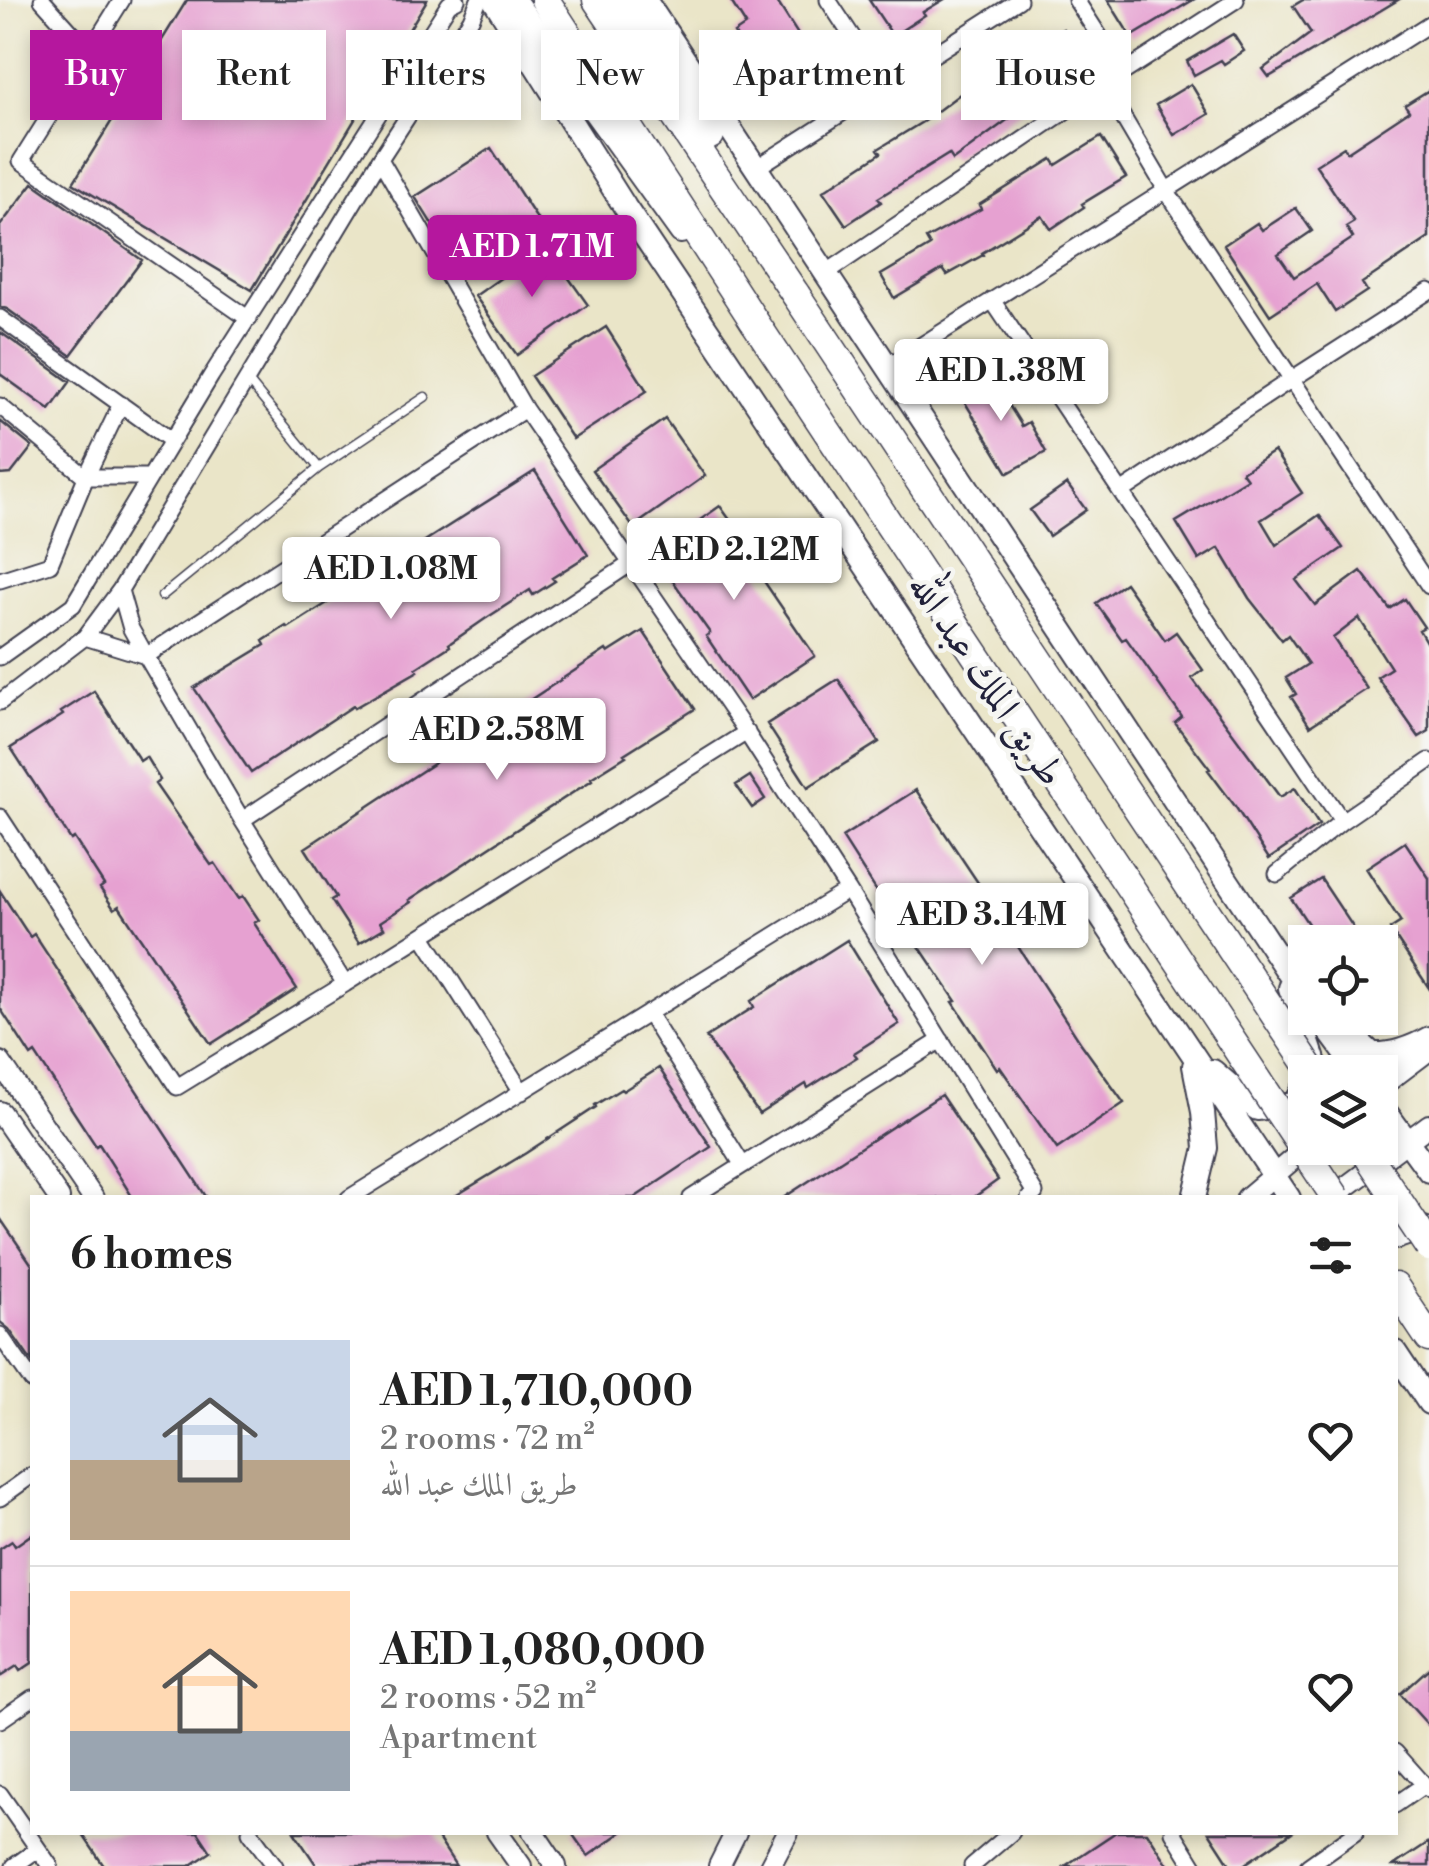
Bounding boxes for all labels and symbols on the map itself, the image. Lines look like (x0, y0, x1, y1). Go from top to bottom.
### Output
pin: AED 1.71M (418, 215, 646, 300)
pin: AED 1.38M (887, 339, 1115, 424)
pin: AED 2.12M (620, 518, 848, 603)
pin: AED 1.08M (277, 537, 505, 622)
street label: طريق الملك عبد الله (896, 560, 1082, 796)
pin: AED 2.58M (383, 698, 611, 783)
pin: AED 3.14M (868, 883, 1096, 968)

